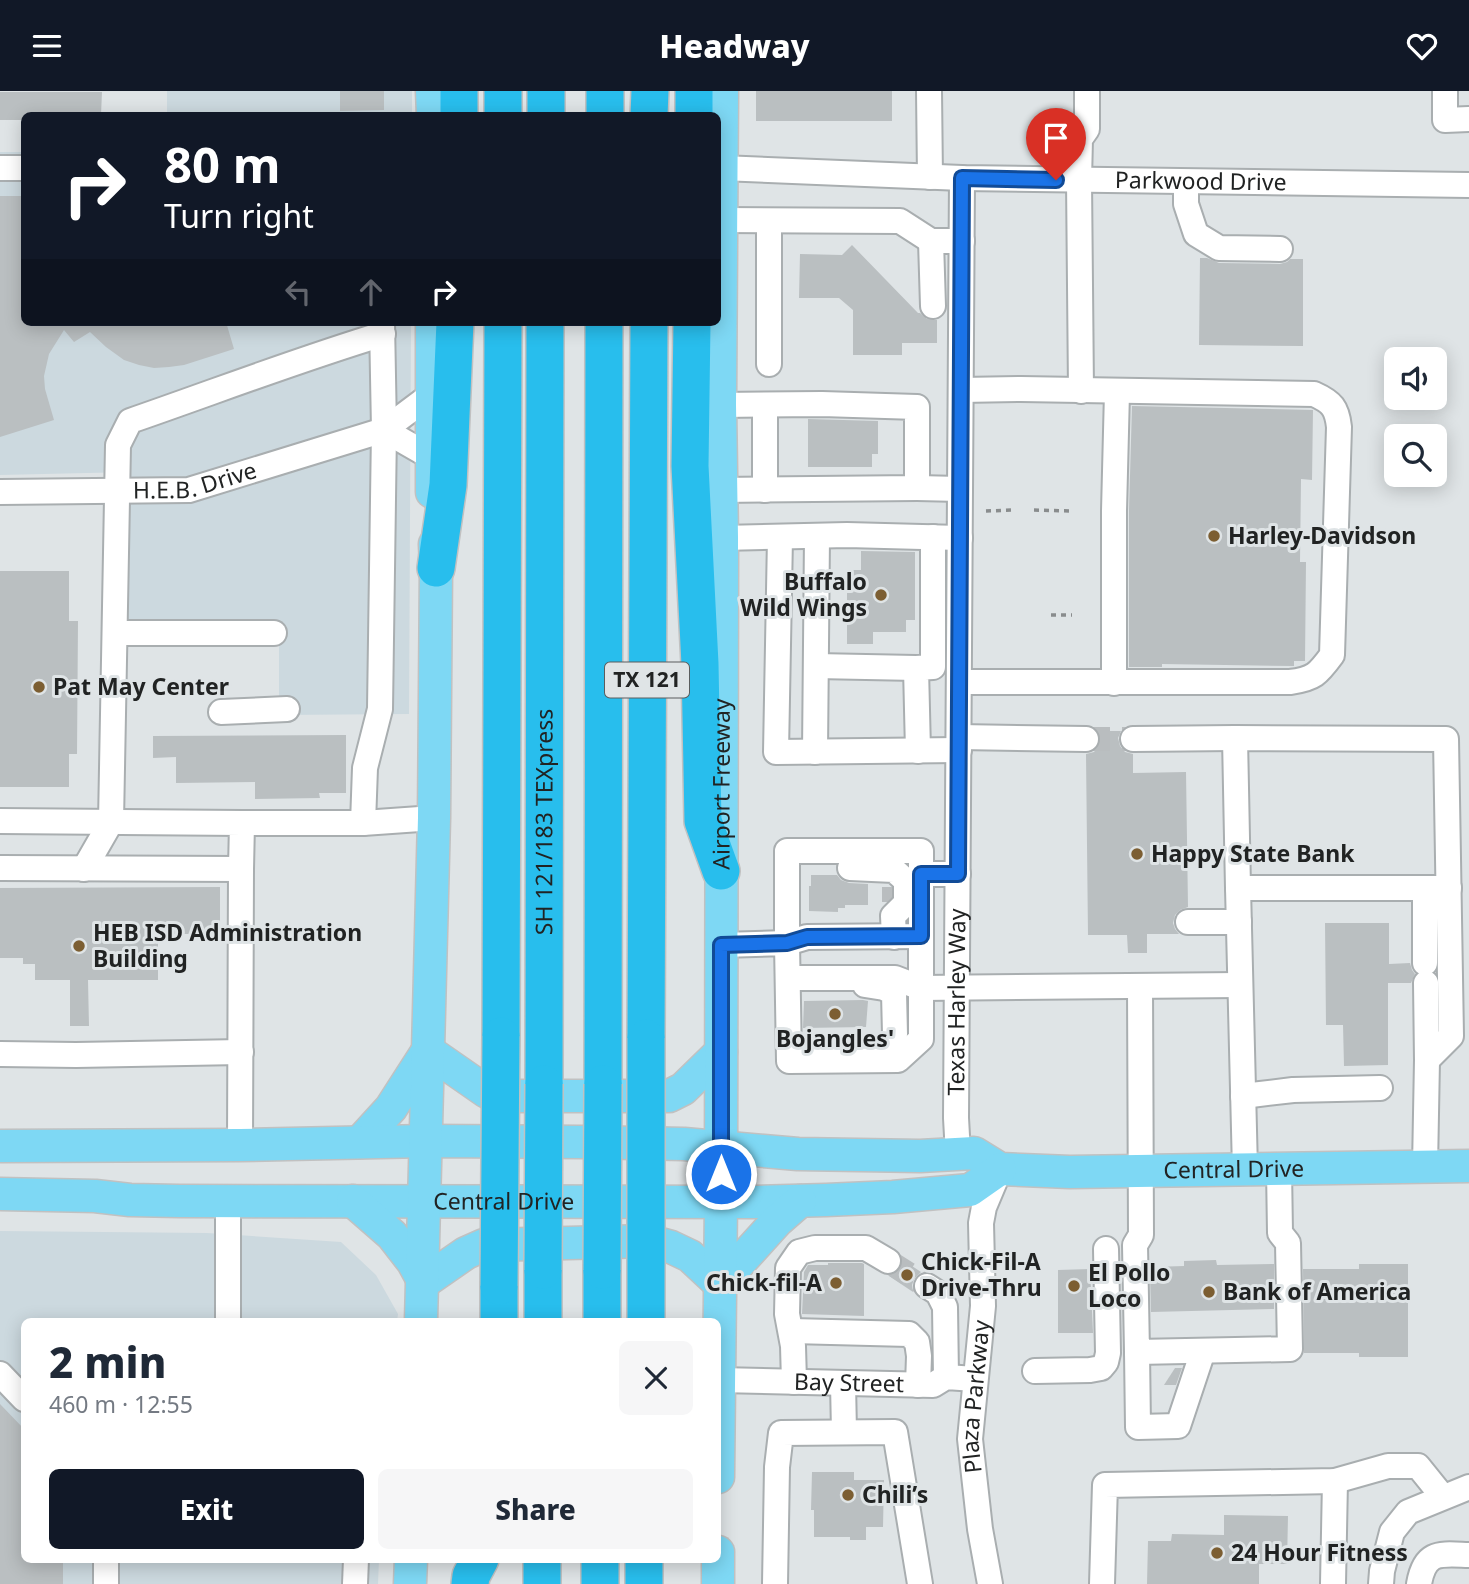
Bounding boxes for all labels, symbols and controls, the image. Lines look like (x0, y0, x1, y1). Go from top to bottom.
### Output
text: Headway (659, 24, 810, 67)
icon: menu (28, 27, 66, 65)
icon: heart (1403, 27, 1441, 65)
pin (1026, 108, 1086, 180)
icon: arrive (1037, 119, 1075, 157)
text: 80 m (164, 131, 281, 197)
icon: right (49, 140, 140, 231)
street label: Parkwood Drive (1115, 163, 1287, 197)
text: Turn right (164, 194, 314, 237)
icon: left (279, 273, 317, 311)
icon: ahead (352, 273, 390, 311)
icon: right (425, 273, 463, 311)
map controls (1384, 347, 1447, 487)
button: sound (1384, 347, 1447, 410)
button: search (1384, 424, 1447, 487)
street label: H.E.B. Drive (133, 453, 260, 506)
place label: Harley-Davidson (1228, 519, 1416, 551)
marker: Harley-Davidson (1206, 528, 1222, 544)
place label: Buffalo Wild Wings (740, 565, 867, 623)
marker: Buffalo Wild Wings (873, 587, 889, 603)
road number: TX 121 (605, 663, 689, 697)
place label: Pat May Center (53, 670, 229, 702)
marker: Pat May Center (31, 679, 47, 695)
street label: Airport Freeway (704, 698, 737, 870)
street label: SH 121/183 TEXpress (527, 709, 559, 935)
place label: Happy State Bank (1151, 837, 1355, 869)
marker: Happy State Bank (1129, 846, 1145, 862)
street label: Texas Harley Way (939, 908, 972, 1096)
place label: HEB ISD Administration Building (93, 916, 362, 974)
marker: HEB ISD Administration Building (71, 938, 87, 954)
marker: Bojangles' (827, 1006, 843, 1022)
place label: Bojangles' (776, 1022, 894, 1054)
position arrow (684, 1137, 758, 1211)
street label: Central Drive (1163, 1151, 1304, 1186)
street label: Central Drive (433, 1184, 574, 1217)
place label: Chick-Fil-A Drive-Thru (921, 1245, 1042, 1303)
place label: El Pollo Loco (1088, 1256, 1170, 1314)
place label: Chick-fil-A (706, 1266, 822, 1298)
marker: Chick-Fil-A Drive-Thru (899, 1267, 915, 1283)
marker: Chick-fil-A (828, 1275, 844, 1291)
place label: Bank of America (1223, 1275, 1411, 1307)
marker: El Pollo Loco (1066, 1278, 1082, 1294)
marker: Bank of America (1201, 1284, 1217, 1300)
street label: Plaza Parkway (953, 1318, 997, 1475)
text: 2 min (49, 1333, 166, 1390)
button: close (619, 1341, 693, 1415)
street label: Bay Street (794, 1365, 904, 1399)
text: 460 m · 12:55 (49, 1388, 193, 1420)
button: Exit (49, 1469, 364, 1549)
button: Share (378, 1469, 693, 1549)
place label: Chili’s (862, 1478, 928, 1510)
marker: Chili’s (840, 1487, 856, 1503)
place label: 24 Hour Fitness (1231, 1536, 1408, 1568)
marker: 24 Hour Fitness (1209, 1545, 1225, 1561)

